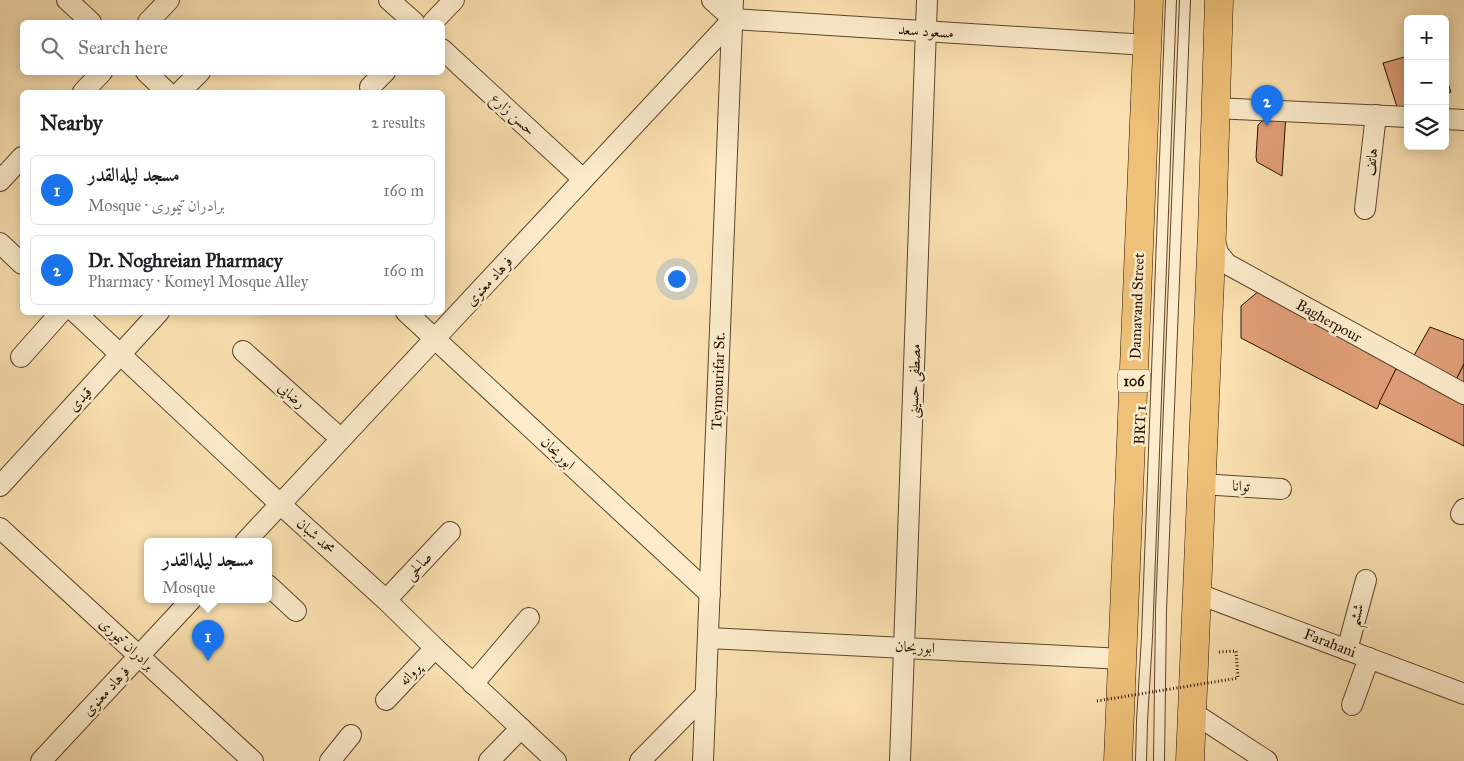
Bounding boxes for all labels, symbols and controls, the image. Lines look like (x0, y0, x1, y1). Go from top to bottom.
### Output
map controls (1404, 15, 1449, 150)
button: + (1404, 15, 1449, 60)
search box (20, 20, 445, 75)
street label: مسعود سعد (897, 20, 955, 42)
icon: search (38, 34, 66, 62)
text: Search here (78, 36, 168, 59)
button: − (1404, 60, 1449, 105)
pin: 2 (1251, 85, 1283, 126)
street label: حسن زارع (484, 89, 539, 142)
button: layers (1404, 105, 1449, 150)
text: Nearby (40, 110, 103, 136)
text: 2 results (371, 113, 425, 132)
street label: هاتف (1360, 147, 1382, 177)
text: مسجد لیله‌القدر (88, 163, 180, 186)
text: 1 (54, 181, 60, 200)
text: 160 m (383, 181, 424, 200)
text: Mosque · برادران تیموری (88, 196, 225, 215)
text: Dr. Noghreian Pharmacy (88, 249, 283, 272)
street label: فرهاد معنوی (461, 252, 517, 310)
street label: Damavand Street (1126, 252, 1148, 360)
text: 2 (53, 261, 61, 280)
text: 160 m (383, 261, 424, 280)
your location (664, 266, 690, 292)
text: Pharmacy · Komeyl Mosque Alley (88, 272, 308, 291)
street label: Bagherpour (1293, 296, 1365, 347)
street label: Teymourifar St. (707, 332, 729, 430)
street label: مصطفی حسینی (904, 343, 926, 419)
road number: 106 (1118, 370, 1150, 392)
street label: رضایی (274, 378, 310, 413)
street label: قیدی (64, 383, 96, 415)
street label: BRT 1 (1130, 405, 1150, 445)
street label: ابوریحان (537, 433, 579, 473)
street label: توانا (1232, 477, 1250, 495)
street label: محمد شبان (293, 514, 339, 558)
popup (144, 538, 272, 603)
text: مسجد لیله‌القدر (162, 548, 254, 571)
street label: صالحی (400, 548, 437, 585)
text: Mosque (162, 578, 215, 597)
street label: ششم (1344, 602, 1373, 630)
street label: برادران تیموری (96, 614, 158, 674)
pin: 1 (192, 620, 224, 661)
street label: Farahani (1301, 625, 1359, 661)
street label: ابوریحان (894, 637, 936, 657)
street label: پروانه (395, 658, 427, 690)
street label: فرهاد معنوی (78, 662, 134, 720)

